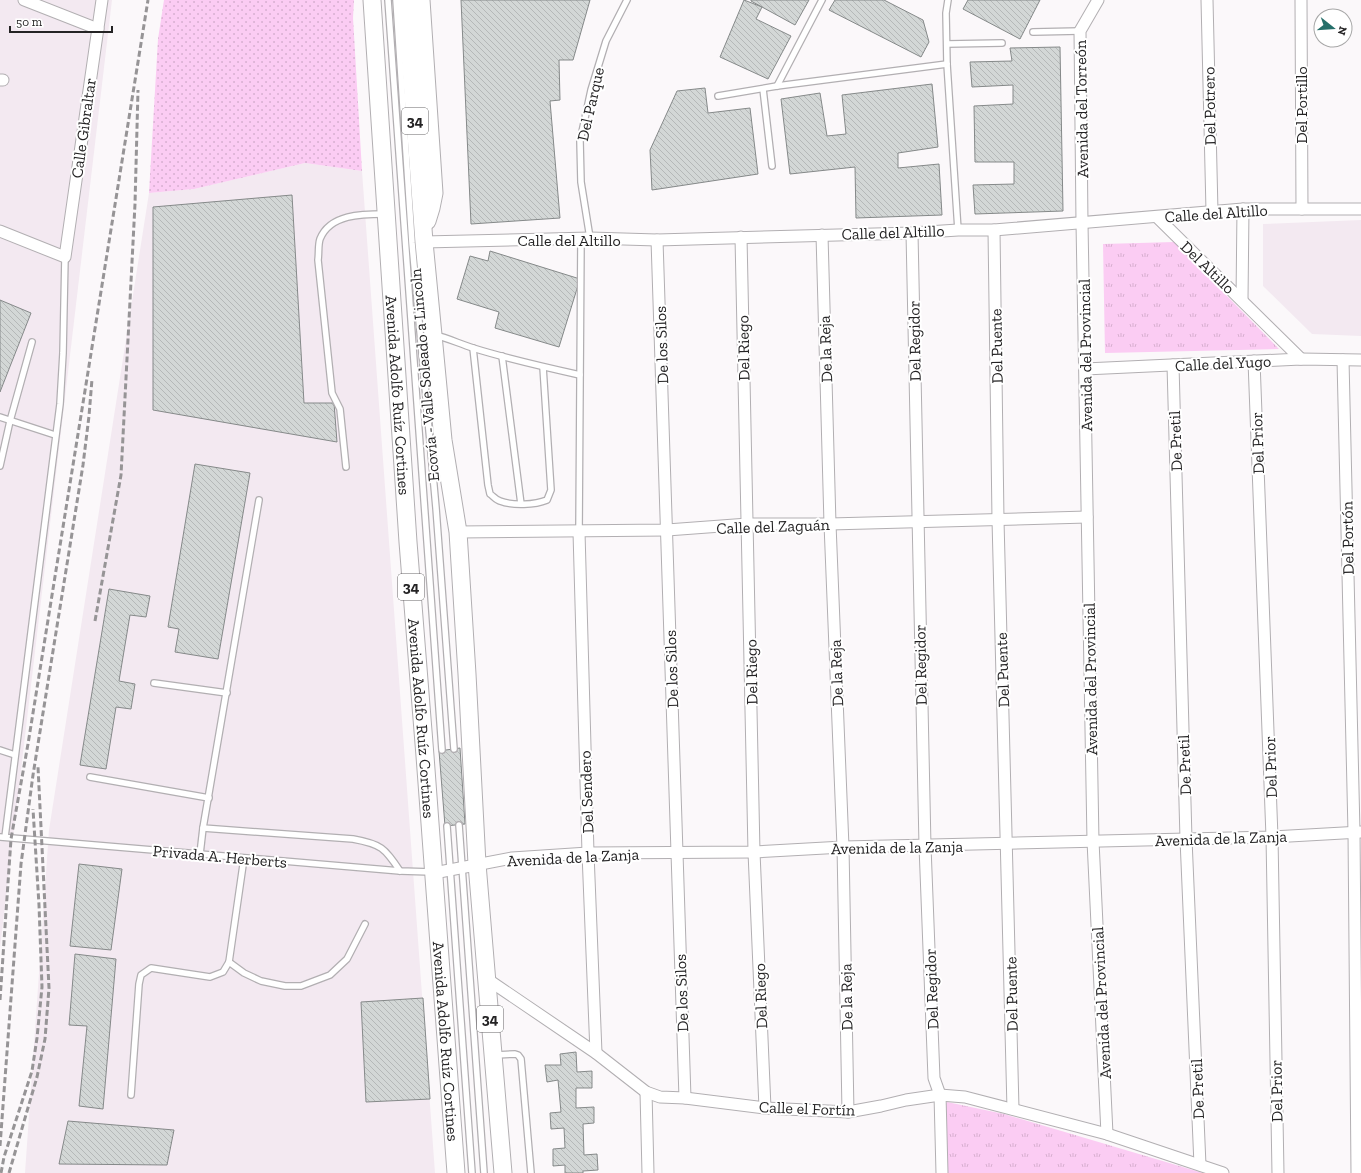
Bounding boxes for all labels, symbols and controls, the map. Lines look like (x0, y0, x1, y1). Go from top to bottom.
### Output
scale bar (10, 8, 112, 34)
north arrow (1313, 8, 1353, 48)
text: 50 m (16, 15, 43, 29)
text: N (1334, 25, 1350, 37)
street label: Avenida del Torreón (1071, 39, 1092, 178)
street label: Del Parque (573, 65, 608, 143)
street label: Del Potrero (1199, 66, 1220, 146)
street label: Del Portillo (1292, 66, 1311, 144)
street label: Calle Gibraltar (67, 77, 100, 179)
road number: 34 (402, 108, 428, 134)
street label: Calle del Altillo (1164, 200, 1268, 227)
street label: Calle del Altillo (841, 221, 945, 244)
street label: Calle del Altillo (517, 231, 621, 250)
street label: Del Altillo (1177, 237, 1239, 298)
street label: Ecovía - Valle Soleado a Lincoln (406, 267, 443, 482)
street label: Avenida del Provincial (1075, 279, 1096, 431)
street label: Avenida Adolfo Ruíz Cortines (382, 294, 414, 496)
street label: Del Regidor (904, 300, 925, 382)
street label: De los Silos (651, 306, 672, 384)
street label: Del Puente (986, 308, 1007, 384)
street label: Del Riego (733, 315, 754, 381)
street label: De la Reja (815, 315, 836, 383)
street label: Calle del Yugo (1174, 351, 1272, 376)
street label: De Pretil (1165, 410, 1186, 472)
street label: Del Prior (1247, 411, 1268, 474)
street label: Del Portón (1337, 500, 1358, 575)
street label: Calle del Zaguán (716, 515, 831, 538)
road number: 34 (398, 574, 424, 600)
street label: Avenida del Provincial (1080, 603, 1101, 755)
street label: Avenida Adolfo Ruíz Cortines (404, 618, 439, 819)
street label: Del Regidor (910, 624, 931, 706)
street label: De los Silos (661, 630, 682, 708)
street label: Del Puente (992, 632, 1013, 708)
street label: Del Riego (741, 639, 762, 705)
street label: De la Reja (826, 639, 847, 707)
street label: De Pretil (1174, 734, 1195, 796)
street label: Del Prior (1260, 735, 1281, 798)
street label: Del Sendero (576, 750, 597, 834)
street label: Avenida de la Zanja (1155, 827, 1288, 850)
street label: Avenida de la Zanja (831, 837, 964, 858)
street label: Privada A. Herberts (152, 841, 288, 872)
street label: Avenida de la Zanja (506, 845, 640, 870)
street label: Avenida del Provincial (1088, 926, 1115, 1080)
street label: Avenida Adolfo Ruíz Cortines (429, 941, 463, 1142)
street label: Del Regidor (921, 948, 942, 1030)
street label: De los Silos (671, 954, 692, 1032)
street label: Del Puente (1001, 956, 1022, 1032)
street label: Del Riego (750, 963, 771, 1029)
street label: De la Reja (836, 963, 857, 1031)
road number: 34 (477, 1006, 503, 1032)
street label: De Pretil (1187, 1058, 1208, 1120)
street label: Del Prior (1266, 1060, 1287, 1122)
street label: Calle el Fortín (759, 1097, 856, 1120)

